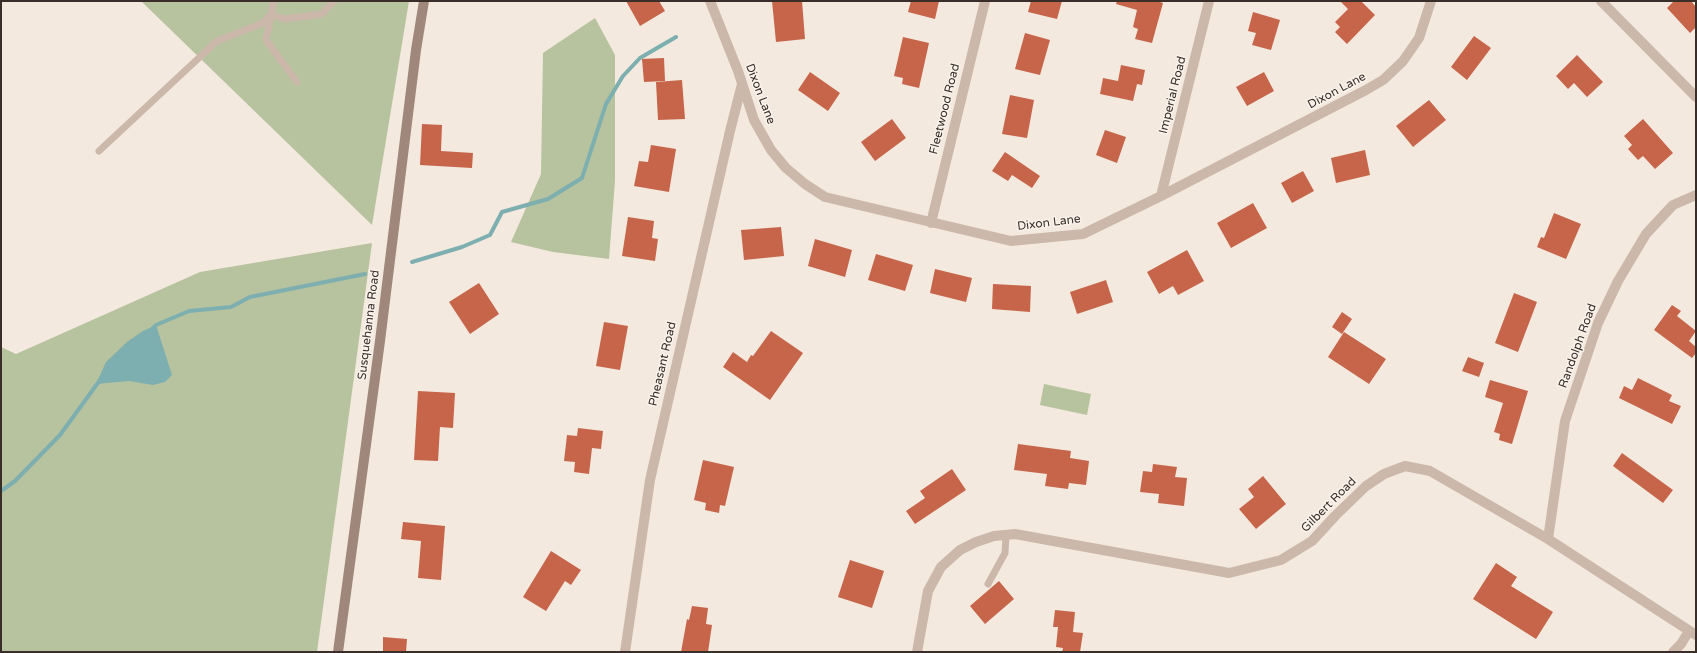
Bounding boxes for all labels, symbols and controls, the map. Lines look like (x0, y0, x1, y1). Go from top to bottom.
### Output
street label: Imperial Road (1156, 55, 1190, 135)
street label: Dixon Lane (742, 62, 778, 126)
street label: Fleetwood Road (927, 62, 963, 156)
street label: Dixon Lane (1305, 70, 1369, 112)
street label: Dixon Lane (1017, 212, 1081, 234)
street label: Susquehanna Road (355, 269, 383, 381)
street label: Randolph Road (1556, 302, 1600, 390)
street label: Pheasant Road (646, 320, 680, 408)
street label: Gilbert Road (1298, 474, 1360, 536)

